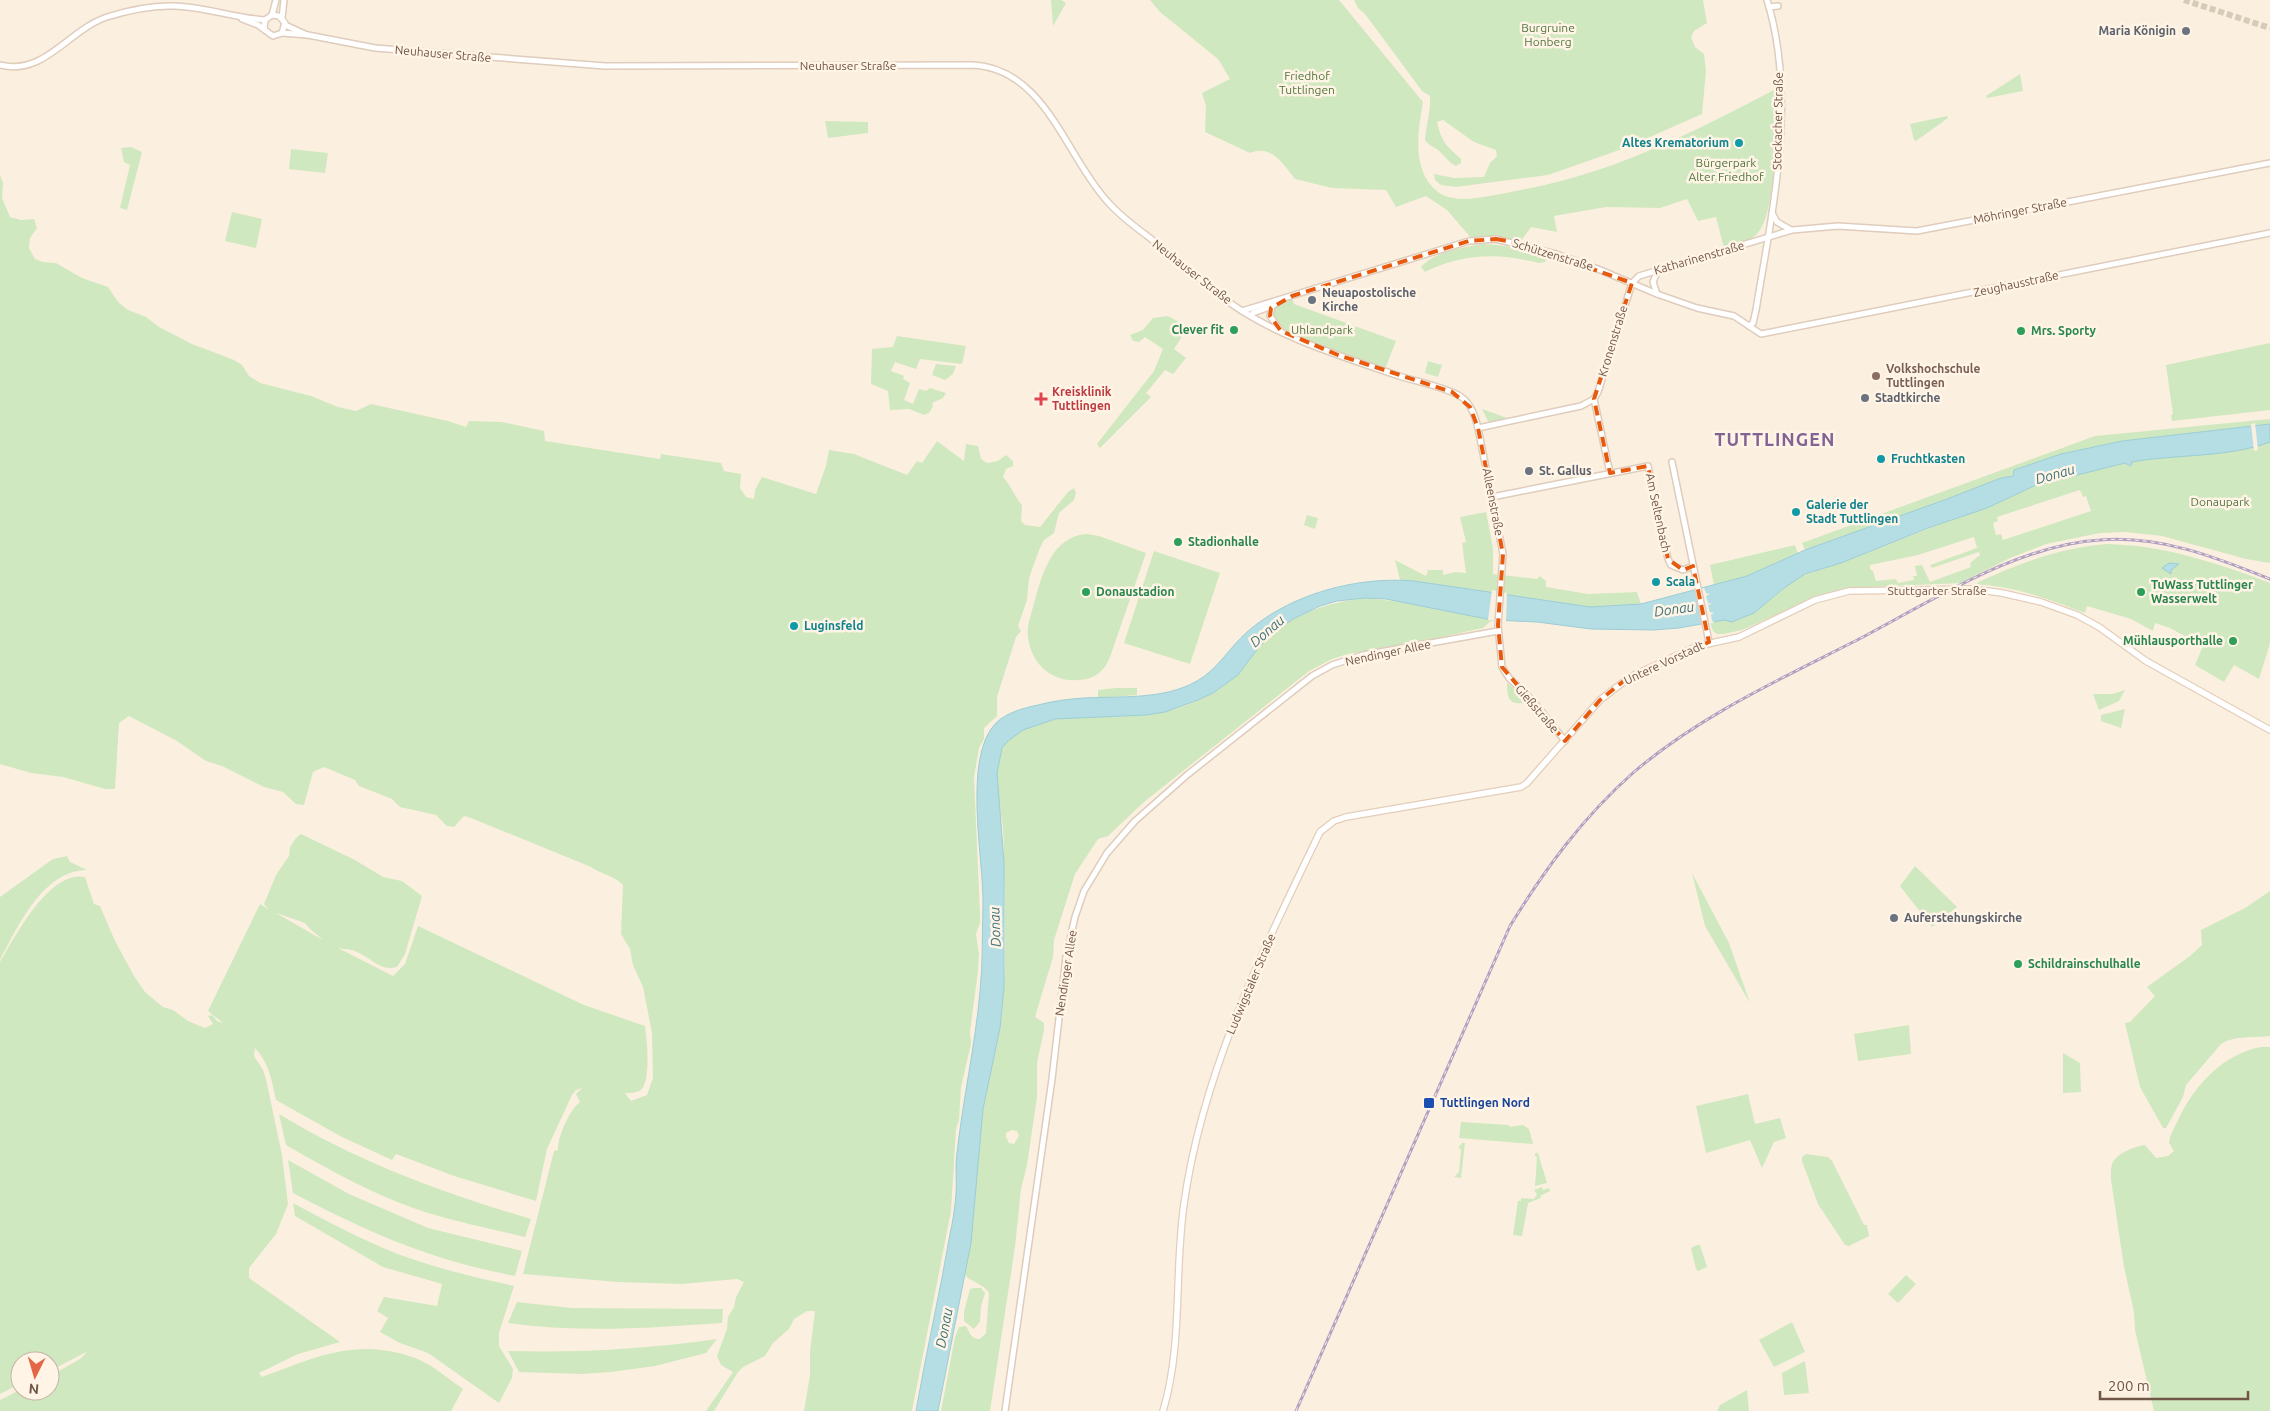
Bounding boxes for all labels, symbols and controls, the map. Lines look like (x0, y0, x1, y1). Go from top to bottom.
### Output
park label: Burgruine Honberg (1521, 21, 1575, 48)
place label: Maria Königin (2099, 24, 2176, 37)
marker: Maria Königin (2180, 25, 2192, 37)
street label: Neuhauser Straße (394, 43, 492, 64)
street label: Neuhauser Straße (800, 59, 896, 72)
park label: Friedhof Tuttlingen (1279, 69, 1335, 96)
street label: Stockacher Straße (1770, 72, 1785, 170)
place label: Altes Krematorium (1622, 136, 1729, 149)
marker: Altes Krematorium (1733, 137, 1745, 149)
park label: Bürgerpark Alter Friedhof (1688, 156, 1764, 183)
street label: Möhringer Straße (1972, 195, 2068, 226)
street label: Schützenstraße (1511, 236, 1595, 273)
street label: Neuhauser Straße (1150, 237, 1234, 306)
street label: Katharinenstraße (1652, 238, 1746, 277)
street label: Zeughausstraße (1972, 268, 2060, 299)
place label: Neuapostolische Kirche (1322, 286, 1416, 313)
marker: Neuapostolische Kirche (1306, 294, 1318, 306)
street label: Kronenstraße (1596, 304, 1630, 378)
place label: Clever fit (1171, 323, 1224, 336)
park label: Uhlandpark (1291, 323, 1353, 336)
marker: Clever fit (1228, 324, 1240, 336)
place label: Mrs. Sporty (2031, 324, 2096, 337)
marker: Mrs. Sporty (2015, 325, 2027, 337)
place label: Volkshochschule Tuttlingen (1886, 362, 1980, 389)
marker: Volkshochschule Tuttlingen (1870, 370, 1882, 382)
place label: Kreisklinik Tuttlingen (1052, 385, 1112, 412)
place label: Stadtkirche (1875, 391, 1940, 404)
marker: Kreisklinik Tuttlingen (1034, 392, 1048, 406)
marker: Stadtkirche (1859, 392, 1871, 404)
district label: TUTTLINGEN (1715, 429, 1835, 449)
place label: Fruchtkasten (1891, 452, 1965, 465)
marker: Fruchtkasten (1875, 453, 1887, 465)
water label: Donau (2033, 461, 2077, 487)
place label: St. Gallus (1539, 464, 1592, 477)
marker: St. Gallus (1523, 465, 1535, 477)
street label: Alleenstraße (1481, 467, 1506, 537)
street label: Am Seltenbach (1644, 472, 1673, 554)
park label: Donaupark (2190, 495, 2250, 508)
place label: Galerie der Stadt Tuttlingen (1806, 498, 1898, 525)
marker: Galerie der Stadt Tuttlingen (1790, 506, 1802, 518)
place label: Stadionhalle (1188, 535, 1259, 548)
marker: Stadionhalle (1172, 536, 1184, 548)
place label: Scala (1666, 575, 1695, 588)
marker: Scala (1650, 576, 1662, 588)
place label: TuWass Tuttlinger Wasserwelt (2151, 578, 2253, 605)
street label: Stuttgarter Straße (1887, 584, 1987, 597)
place label: Donaustadion (1096, 585, 1174, 598)
marker: Donaustadion (1080, 586, 1092, 598)
marker: TuWass Tuttlinger Wasserwelt (2135, 586, 2147, 598)
water label: Donau (1653, 598, 1696, 620)
water label: Donau (1247, 611, 1288, 650)
place label: Luginsfeld (804, 619, 863, 632)
marker: Luginsfeld (788, 620, 800, 632)
place label: Mühlausporthalle (2123, 634, 2223, 647)
marker: Mühlausporthalle (2227, 635, 2239, 647)
street label: Nendinger Allee (1344, 637, 1432, 668)
street label: Untere Vorstadt (1622, 638, 1706, 687)
street label: Gießstraße (1513, 682, 1562, 735)
water label: Donau (986, 906, 1004, 947)
place label: Auferstehungskirche (1904, 911, 2022, 924)
marker: Auferstehungskirche (1888, 912, 1900, 924)
street label: Nendinger Allee (1052, 929, 1079, 1017)
street label: Ludwigstaler Straße (1223, 932, 1278, 1036)
place label: Schildrainschulhalle (2028, 957, 2141, 970)
marker: Schildrainschulhalle (2012, 958, 2024, 970)
marker: Tuttlingen Nord (1422, 1096, 1436, 1110)
place label: Tuttlingen Nord (1440, 1096, 1530, 1109)
water label: Donau (932, 1306, 956, 1349)
north arrow (10, 1351, 60, 1401)
scale bar (2100, 1368, 2248, 1400)
text: 200 m (2108, 1377, 2150, 1394)
text: N (28, 1381, 40, 1397)

